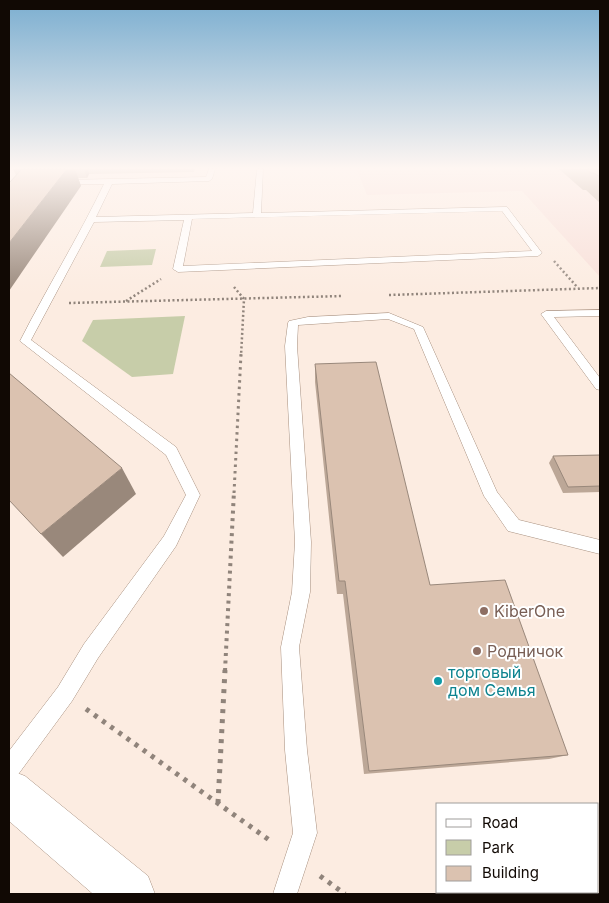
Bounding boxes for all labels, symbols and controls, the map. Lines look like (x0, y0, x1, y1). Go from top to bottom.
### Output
place label: KiberOne (494, 601, 565, 621)
marker: KiberOne (478, 605, 490, 617)
place label: Родничок (487, 641, 564, 661)
marker: Родничок (471, 645, 483, 657)
place label: торговый дом Семья (448, 662, 536, 700)
marker: торговый дом Семья (432, 675, 444, 687)
legend (436, 803, 599, 893)
text: Road (482, 813, 518, 832)
text: Park (482, 838, 515, 857)
text: Building (482, 863, 539, 882)

